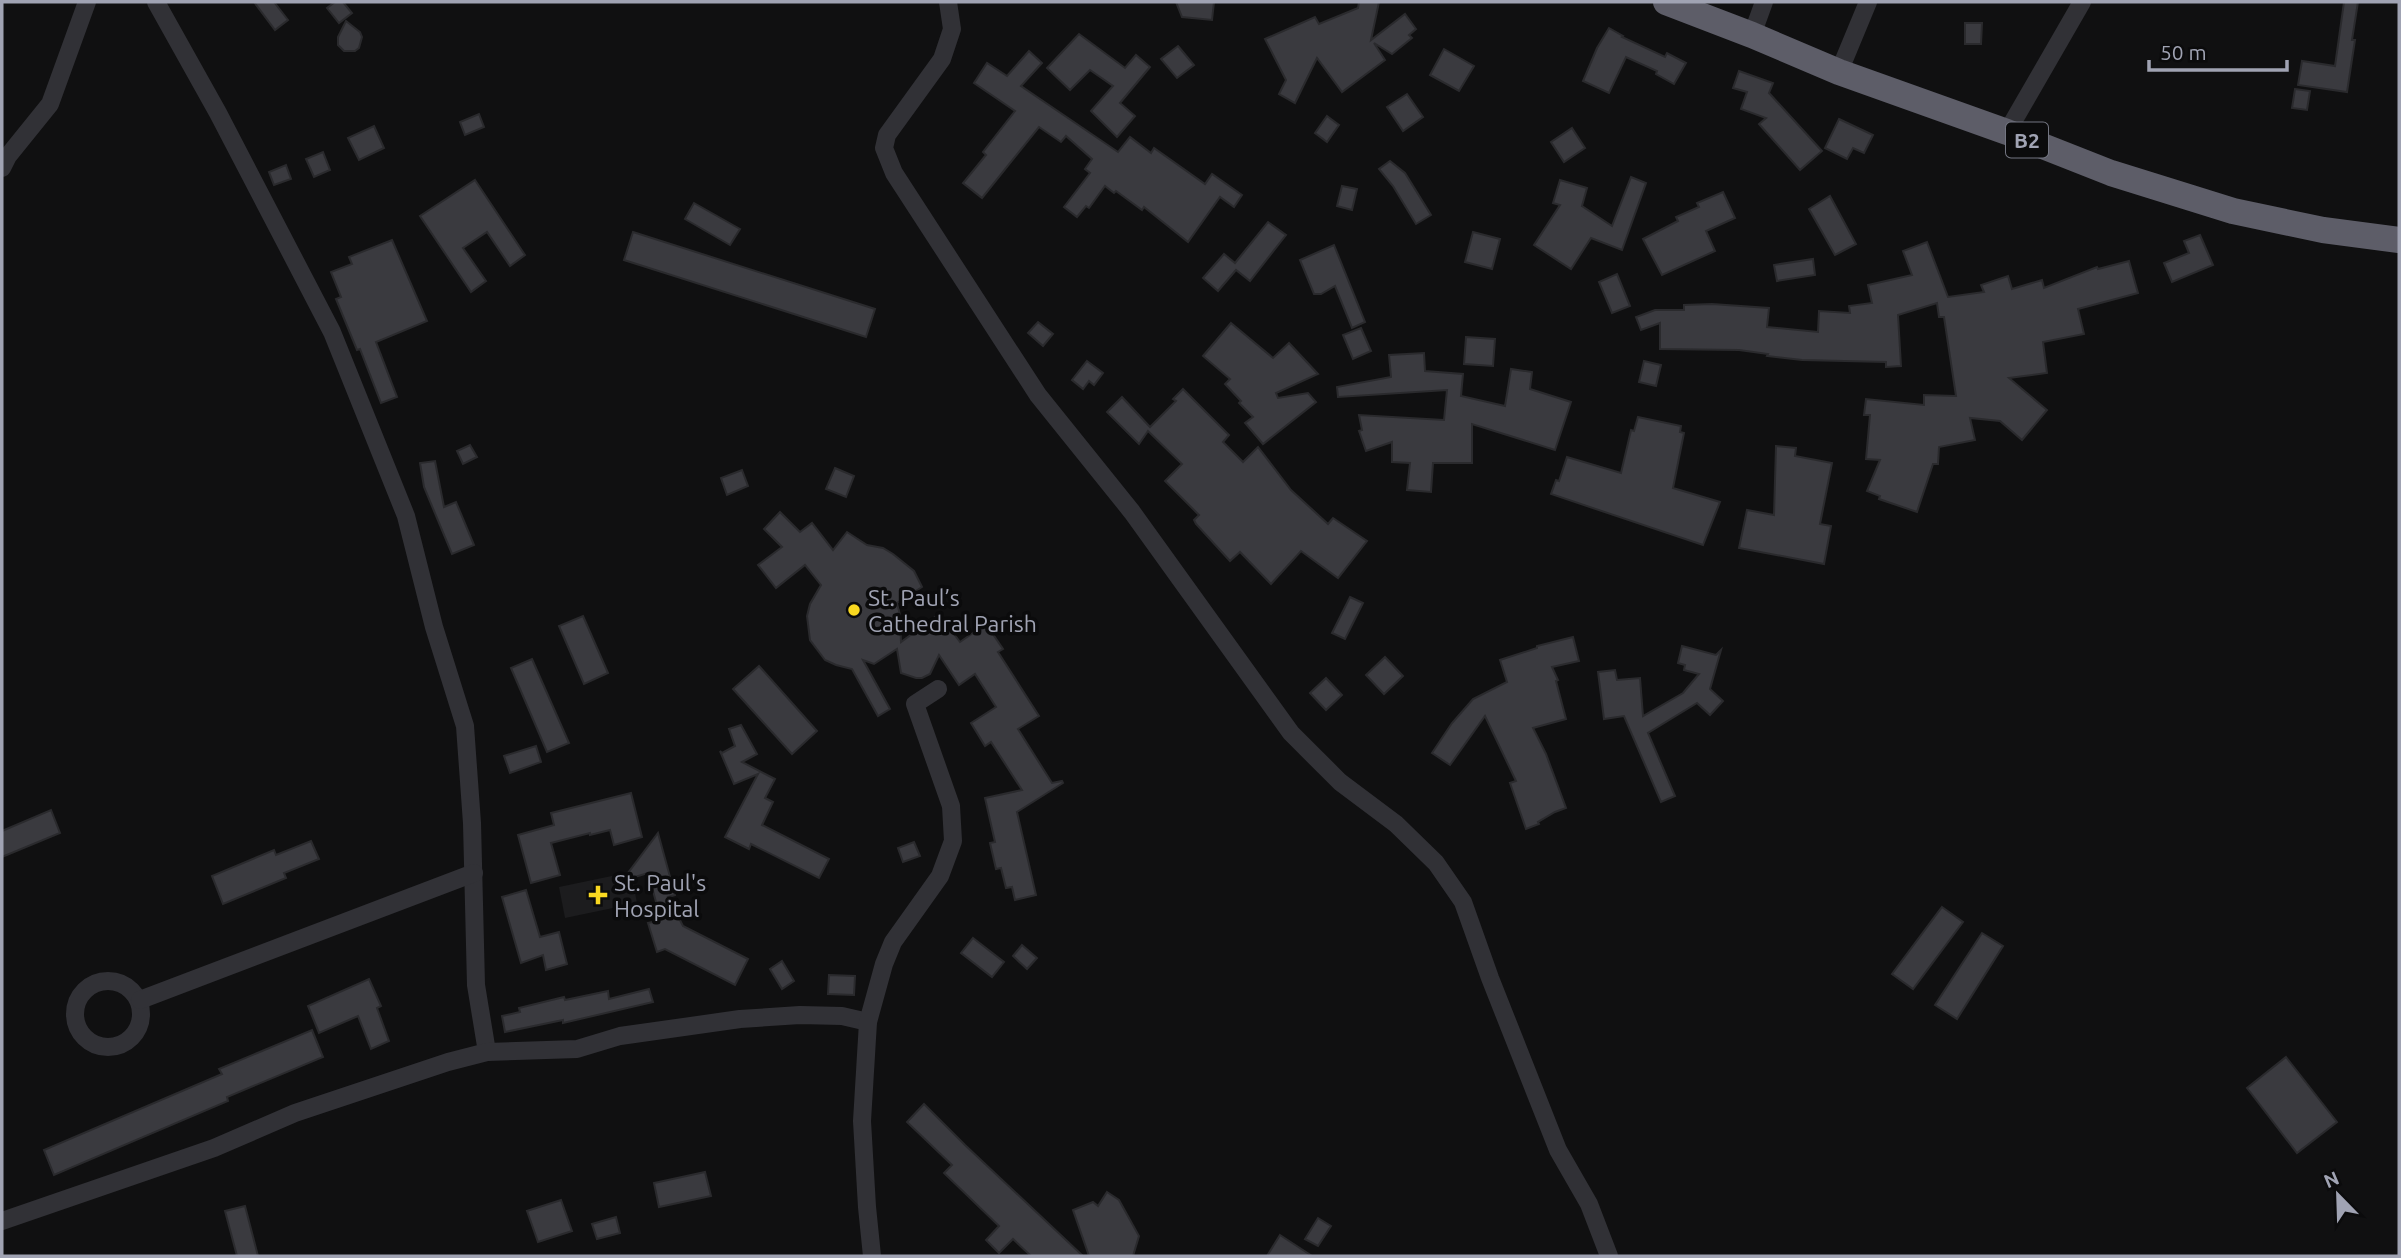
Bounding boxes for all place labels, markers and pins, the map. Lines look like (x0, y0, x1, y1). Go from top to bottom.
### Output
place label: St. Paul’s Cathedral Parish (868, 585, 1037, 636)
marker: St. Paul’s Cathedral Parish (846, 602, 862, 618)
place label: St. Paul's Hospital (614, 870, 706, 921)
marker: St. Paul's Hospital (588, 885, 608, 905)

